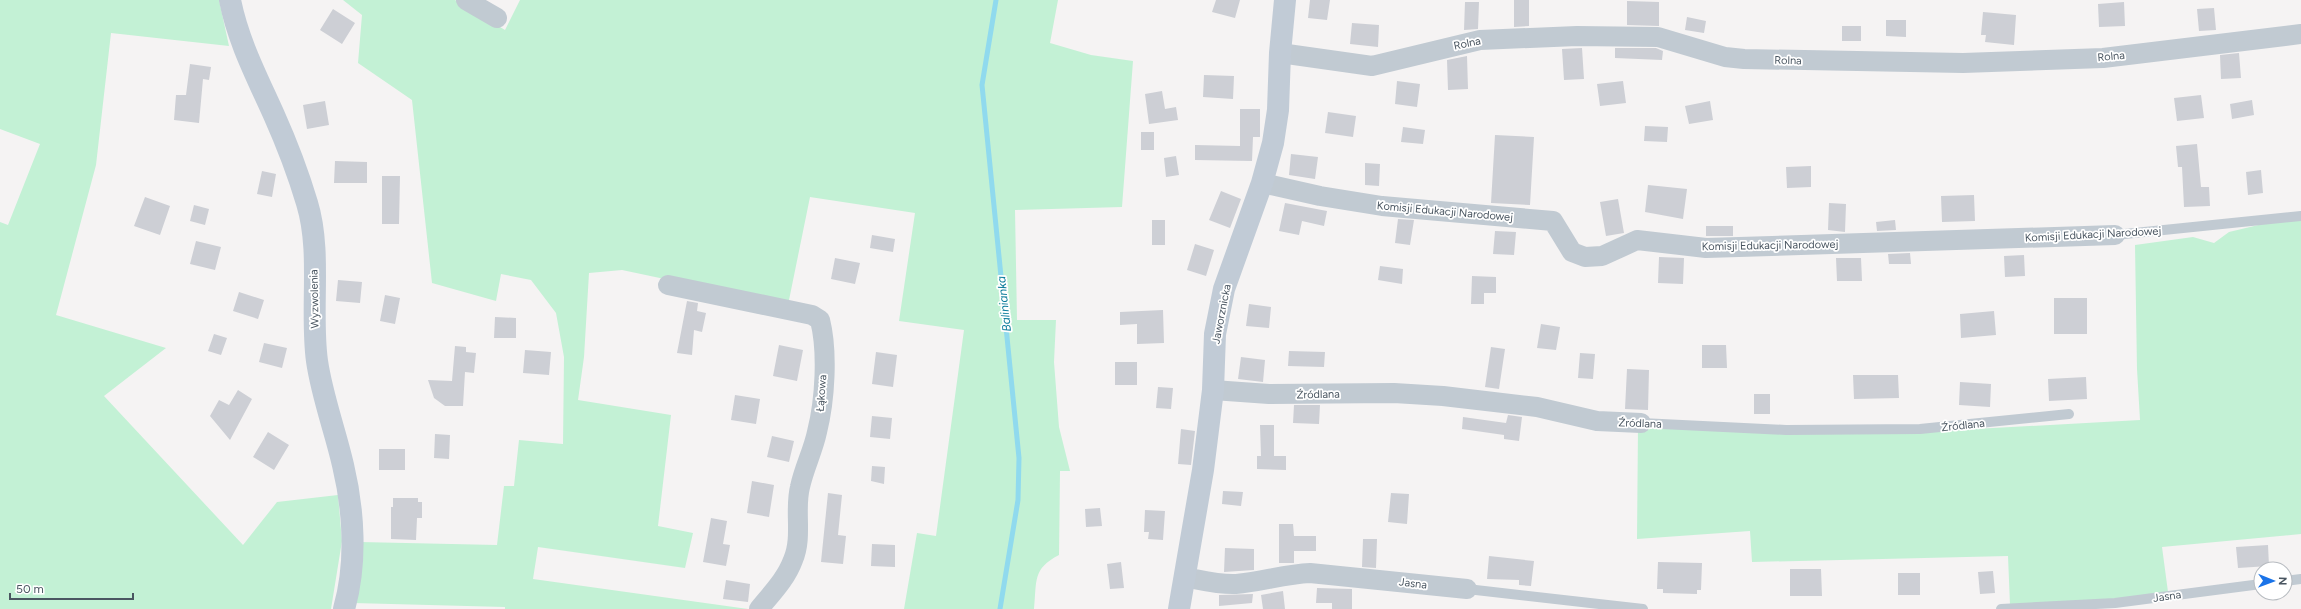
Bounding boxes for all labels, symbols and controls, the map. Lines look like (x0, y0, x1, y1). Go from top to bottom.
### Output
street label: Rolna (1452, 34, 1482, 53)
street label: Rolna (2097, 49, 2125, 64)
street label: Rolna (1774, 54, 1802, 67)
street label: Komisji Edukacji Narodowej (1376, 199, 1514, 224)
street label: Komisji Edukacji Narodowej (2024, 224, 2162, 245)
street label: Komisji Edukacji Narodowej (1702, 238, 1839, 253)
street label: Wyzwolenia (307, 269, 322, 329)
water label: Balinianka (994, 276, 1014, 332)
street label: Jaworznicka (1209, 283, 1234, 345)
street label: Łąkowa (814, 374, 829, 412)
street label: Źródlana (1296, 387, 1340, 401)
street label: Źródlana (1618, 415, 1662, 431)
street label: Źródlana (1941, 416, 1985, 434)
north arrow (2253, 561, 2293, 601)
scale bar (10, 575, 133, 601)
street label: Jasna (1398, 575, 1428, 592)
text: N (2276, 577, 2289, 586)
text: 50 m (16, 582, 44, 596)
street label: Jasna (2152, 588, 2182, 605)

